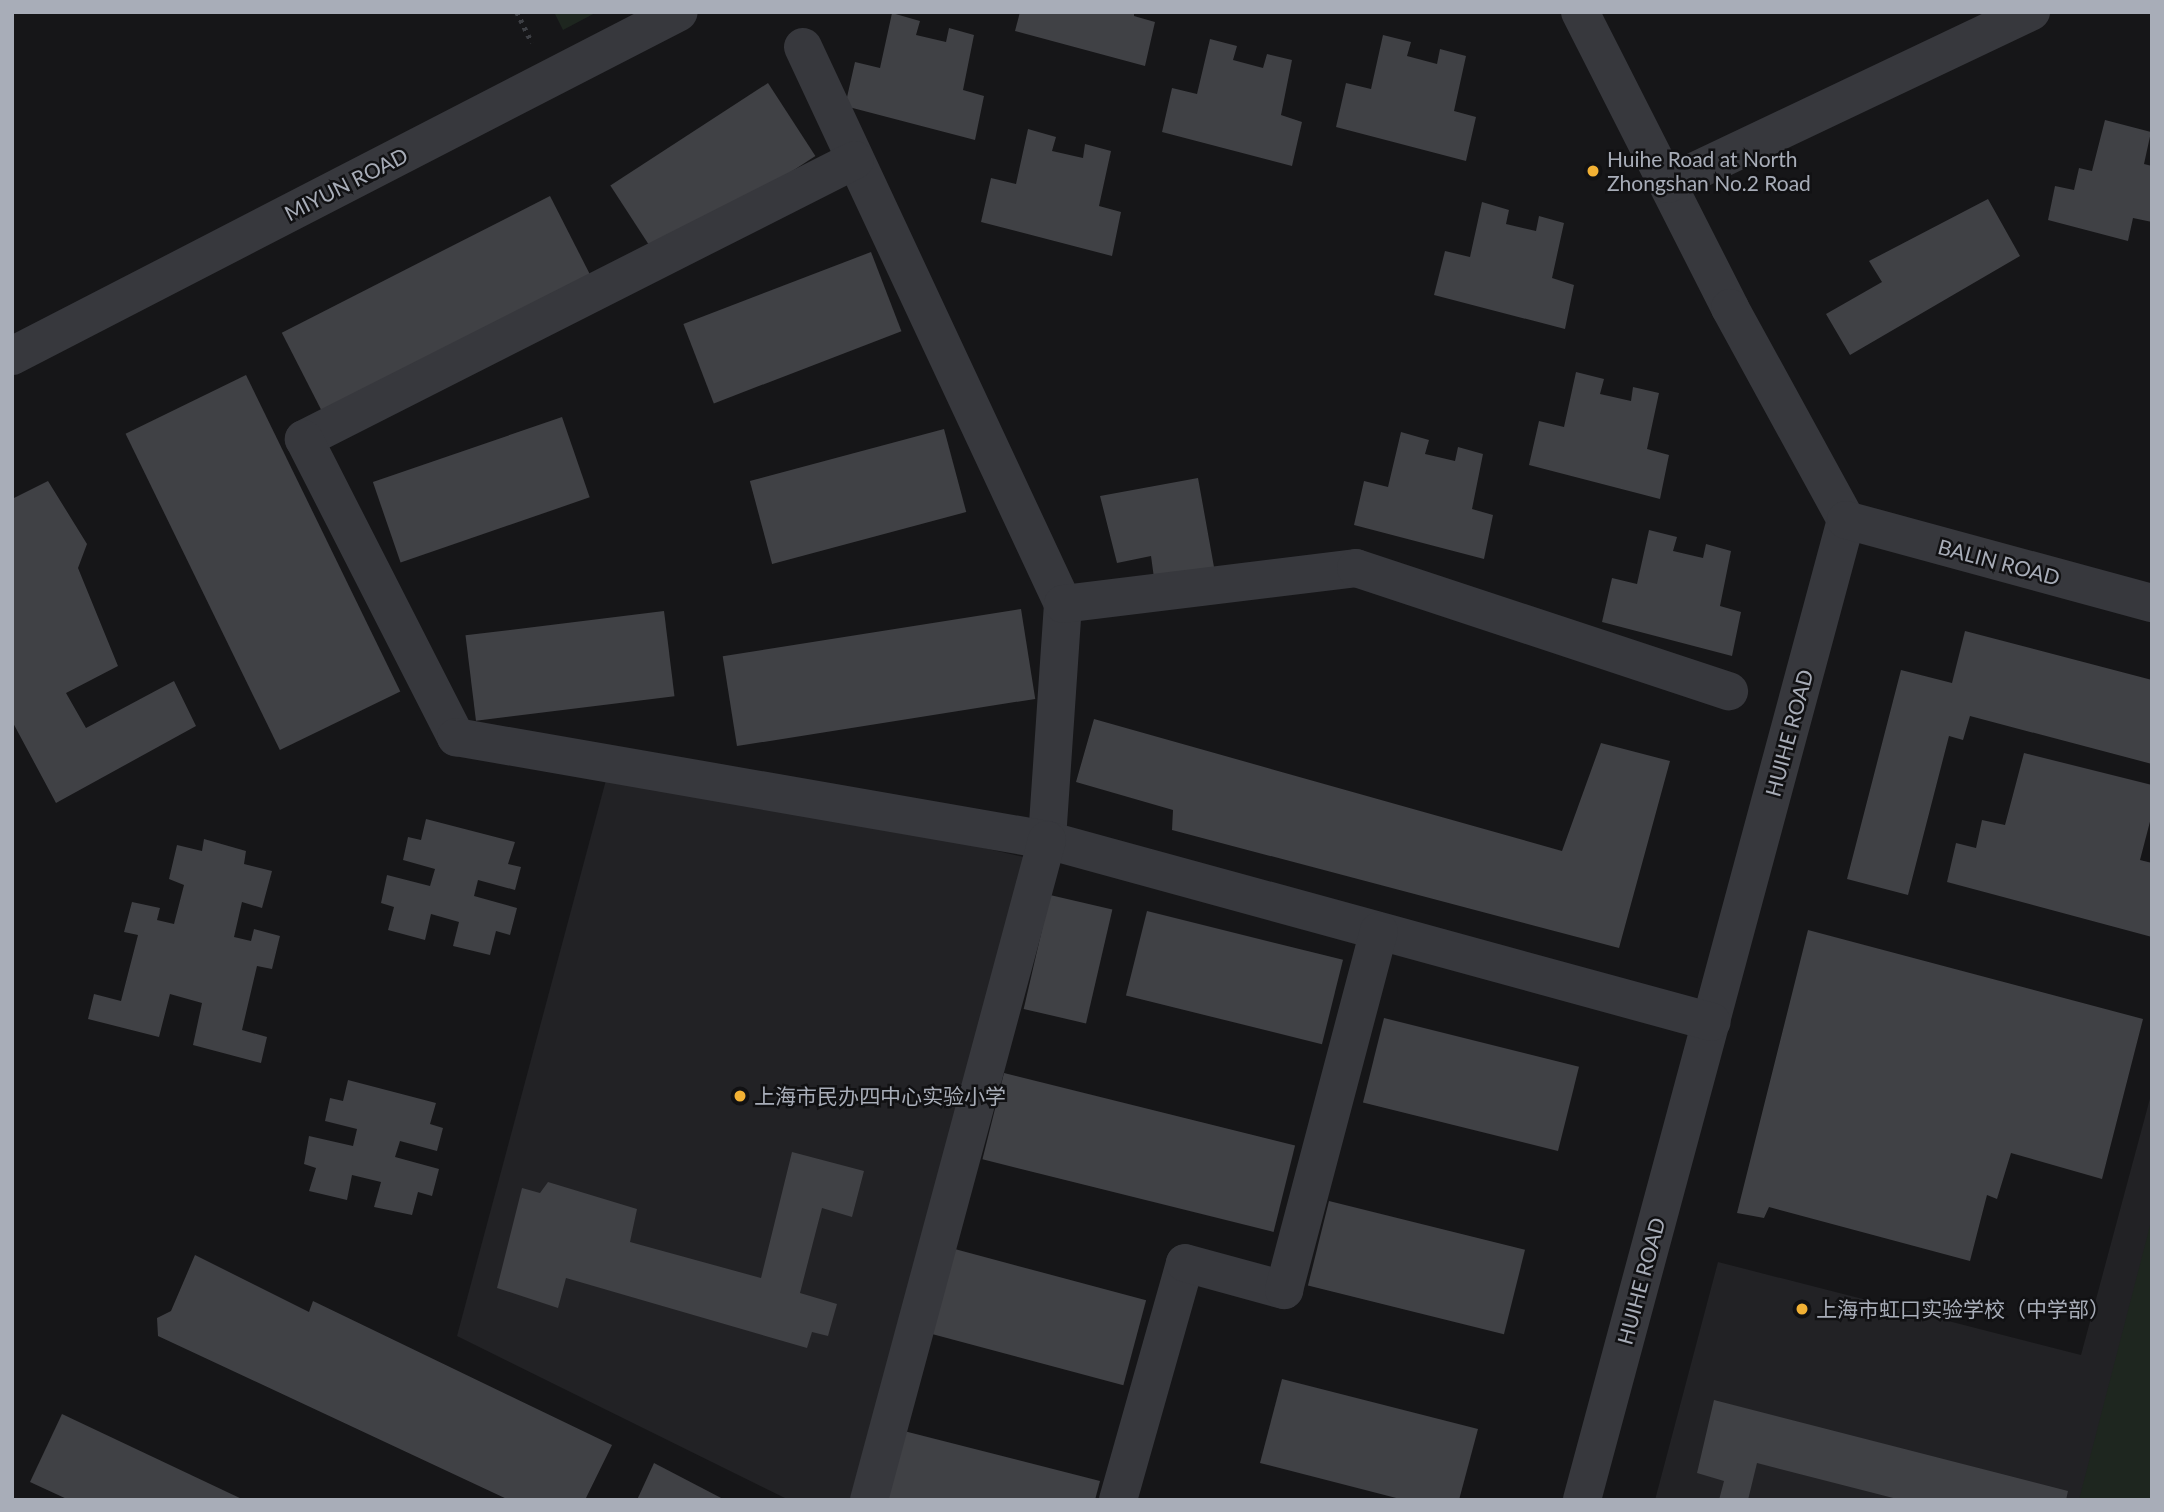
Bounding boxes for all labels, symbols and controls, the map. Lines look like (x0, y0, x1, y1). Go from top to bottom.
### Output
street label: MIYUN ROAD (280, 142, 412, 226)
place label: Huihe Road at North Zhongshan No.2 Road (1607, 146, 1811, 196)
marker: Huihe Road at North Zhongshan No.2 Road (1585, 163, 1601, 179)
street label: BALIN ROAD (1935, 534, 2063, 590)
street label: HUIHE ROAD (1760, 667, 1818, 799)
place label: 上海市民办四中心实验小学 (754, 1083, 1006, 1109)
marker: 上海市民办四中心实验小学 (732, 1088, 748, 1104)
street label: HUIHE ROAD (1612, 1215, 1670, 1347)
place label: 上海市虹口实验学校（中学部） (1816, 1296, 2110, 1322)
marker: 上海市虹口实验学校（中学部） (1794, 1301, 1810, 1317)

